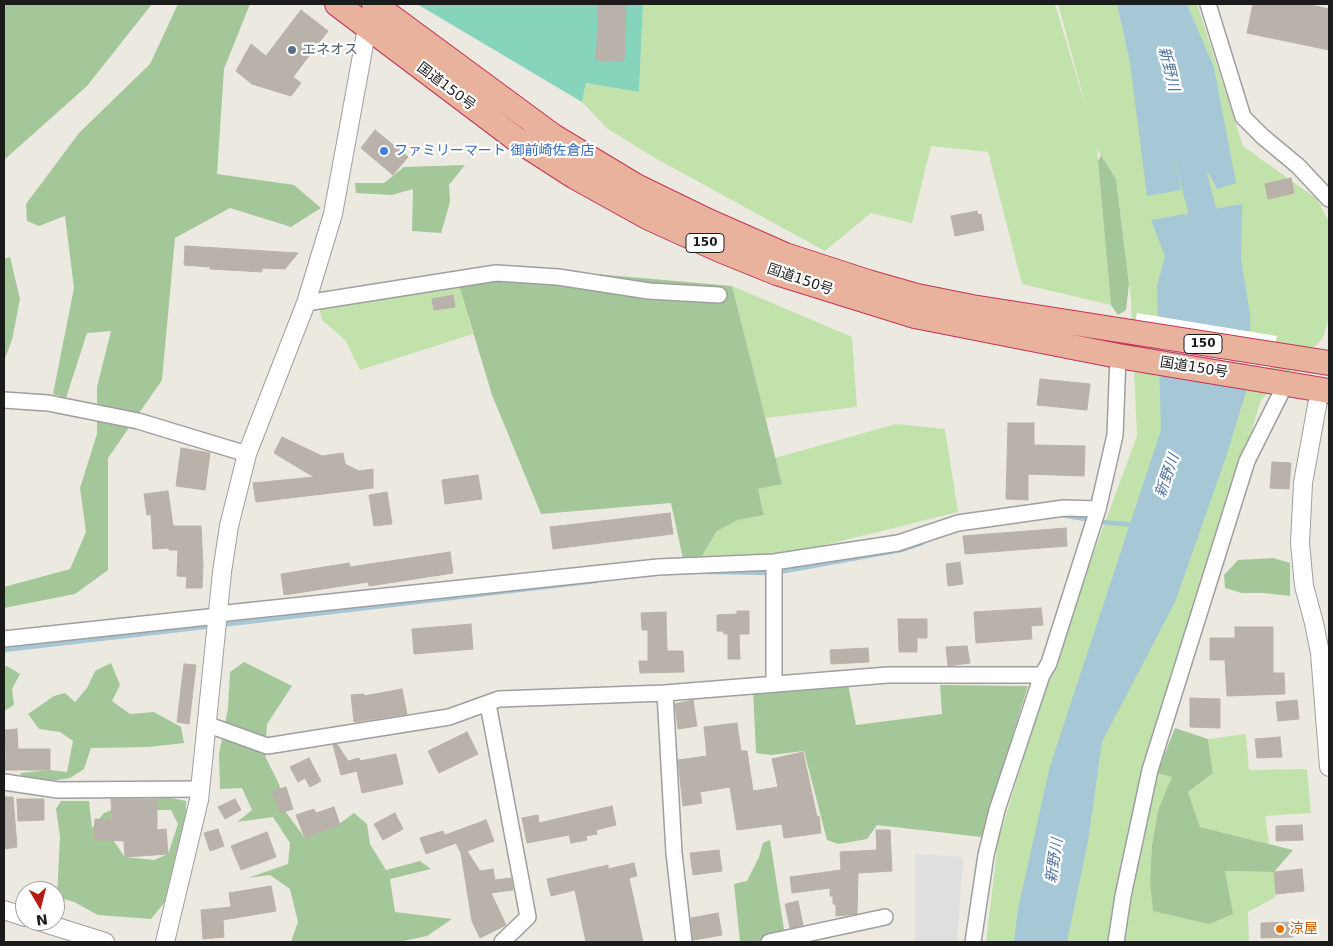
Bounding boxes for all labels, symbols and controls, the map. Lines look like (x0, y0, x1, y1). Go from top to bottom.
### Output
place label: エネオス (302, 42, 358, 58)
marker: エネオス (286, 44, 298, 56)
water label: 新野川 (1154, 45, 1182, 93)
street label: 国道150号 (414, 60, 478, 114)
place label: ファミリーマート 御前崎佐倉店 (394, 143, 594, 159)
marker: ファミリーマート 御前崎佐倉店 (378, 145, 390, 157)
road number: 150 (686, 234, 724, 252)
street label: 国道150号 (765, 261, 835, 299)
road number: 150 (1184, 334, 1222, 354)
street label: 国道150号 (1159, 354, 1229, 382)
water label: 新野川 (1152, 452, 1184, 500)
water label: 新野川 (1043, 837, 1067, 885)
north arrow (15, 881, 65, 931)
text: N (35, 911, 49, 929)
place label: 涼屋 (1290, 921, 1318, 937)
marker: 涼屋 (1274, 923, 1286, 935)

